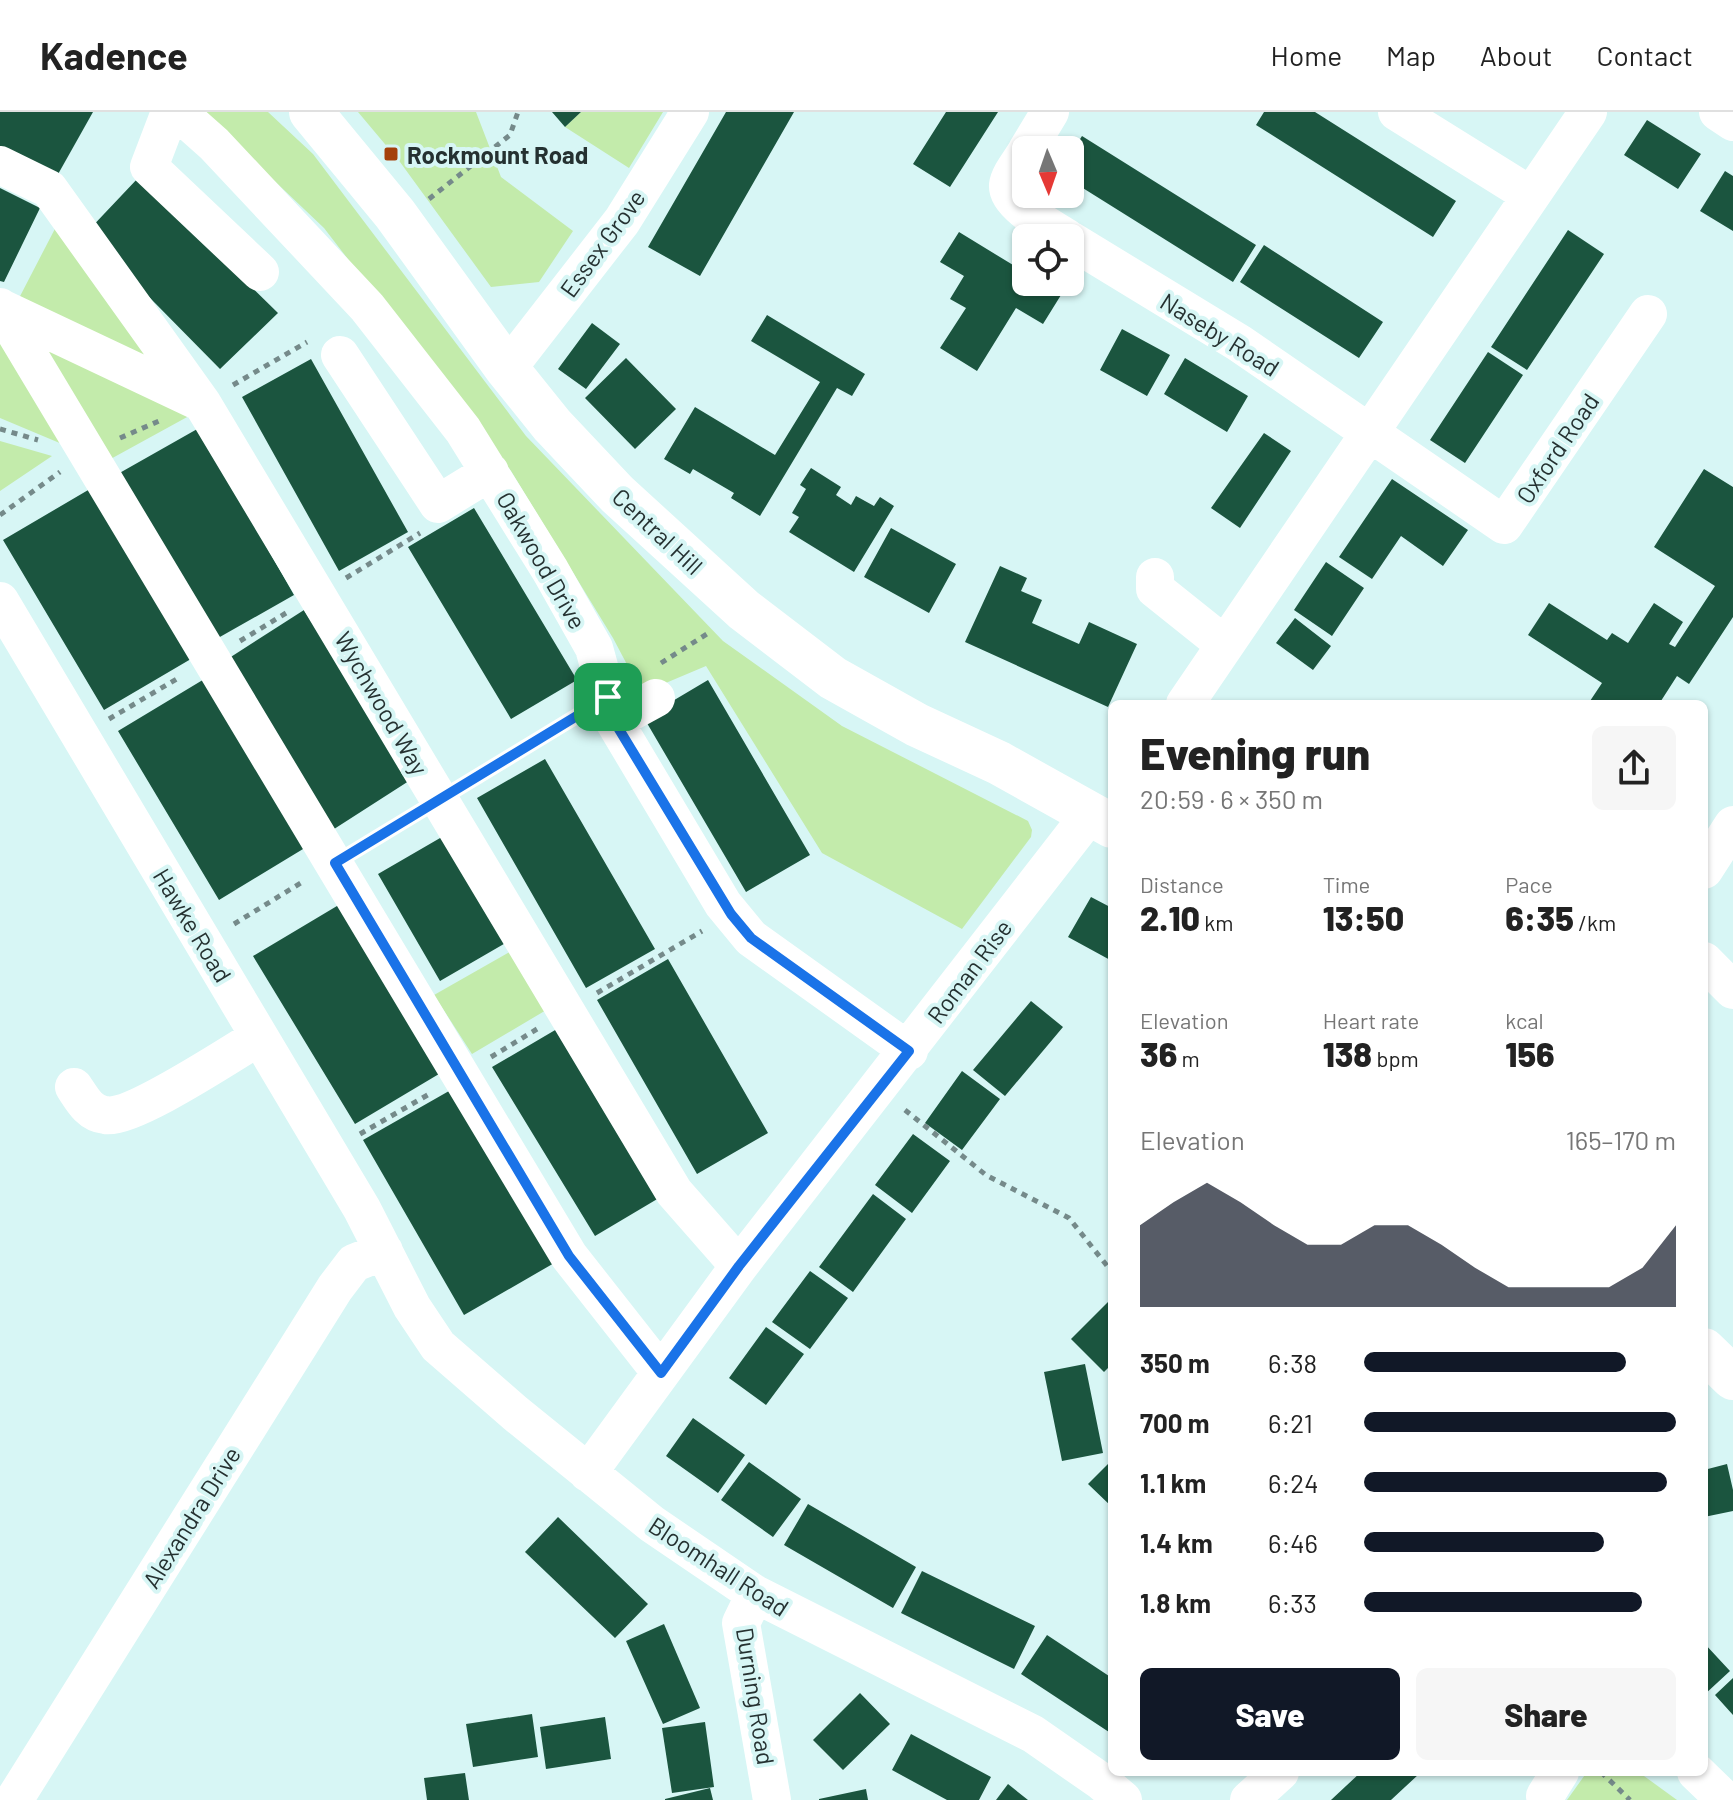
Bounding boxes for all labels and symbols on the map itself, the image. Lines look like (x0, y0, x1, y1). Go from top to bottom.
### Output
north arrow (1012, 136, 1084, 208)
place label: Rockmount Road (407, 140, 588, 169)
marker: Rockmount Road (382, 145, 400, 163)
street label: Essex Grove (553, 184, 651, 302)
street label: Naseby Road (1155, 286, 1285, 382)
street label: Oxford Road (1510, 387, 1604, 509)
street label: Central Hill (607, 482, 709, 580)
street label: Oakwood Drive (491, 486, 593, 634)
street label: Wychwood Way (329, 626, 435, 780)
pin (574, 663, 642, 731)
street label: Hawke Road (148, 863, 238, 987)
street label: Roman Rise (920, 913, 1018, 1029)
street label: Alexandra Drive (136, 1441, 246, 1593)
street label: Bloomhall Road (644, 1510, 794, 1622)
street label: Durning Road (731, 1625, 781, 1767)

